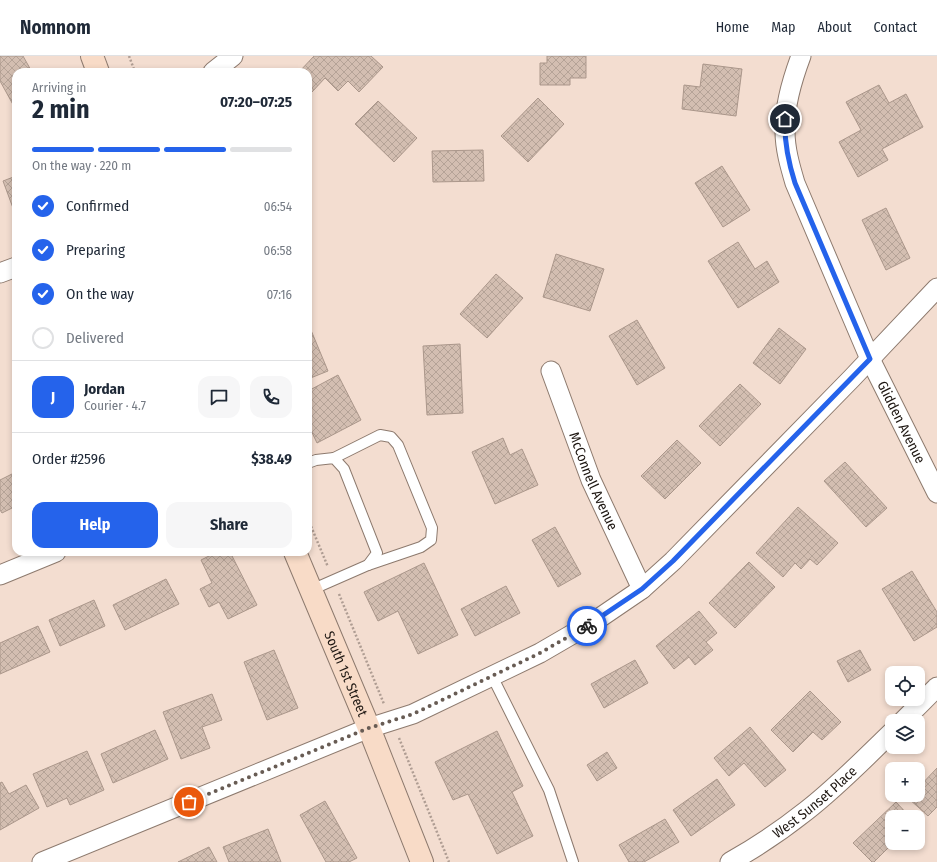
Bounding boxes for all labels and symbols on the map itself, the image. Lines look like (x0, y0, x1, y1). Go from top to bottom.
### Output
pin (768, 102, 802, 136)
street label: Glidden Avenue (873, 378, 929, 466)
street label: McConnell Avenue (565, 430, 621, 533)
courier (567, 606, 607, 646)
street label: South 1st Street (320, 629, 371, 719)
street label: West Sunset Place (770, 763, 861, 842)
pin (172, 785, 206, 819)

